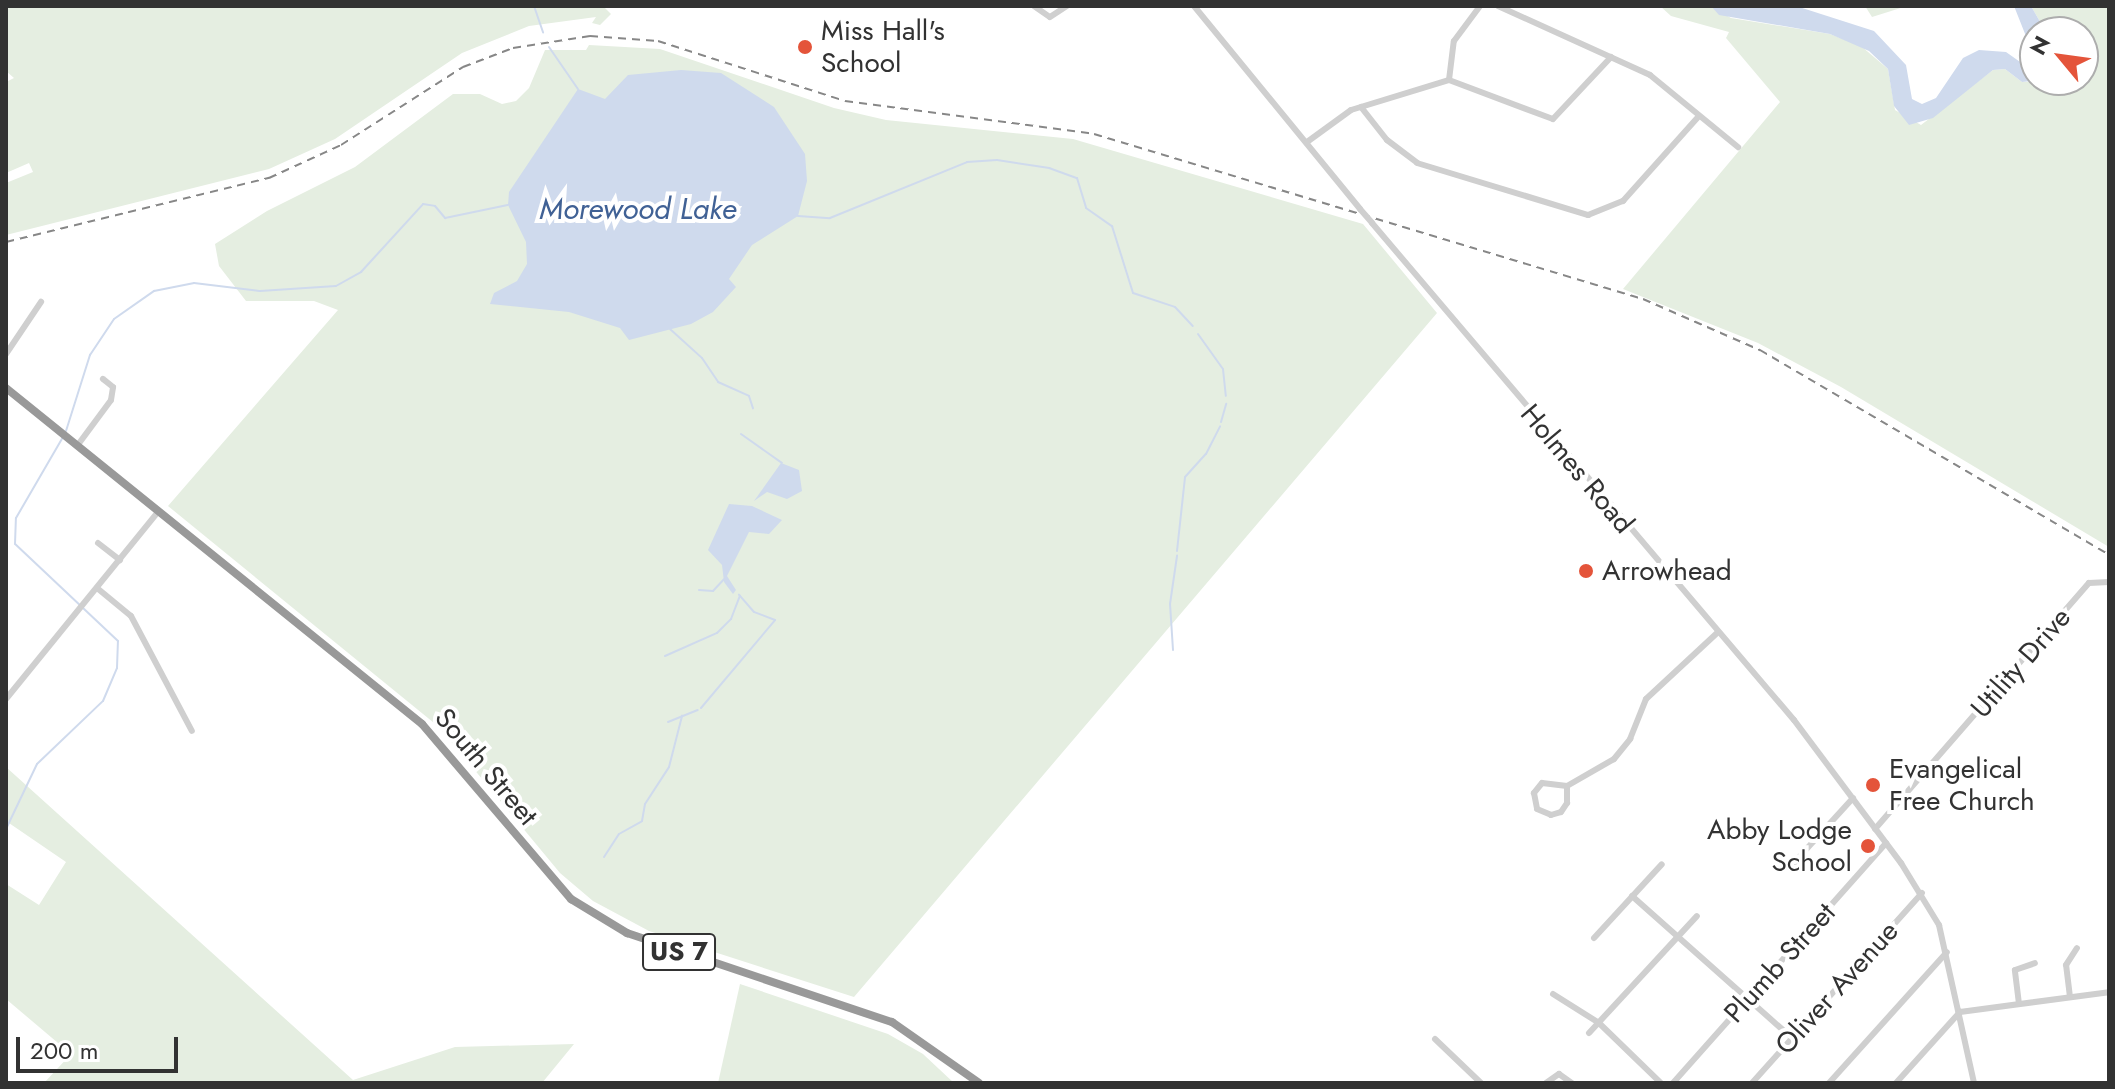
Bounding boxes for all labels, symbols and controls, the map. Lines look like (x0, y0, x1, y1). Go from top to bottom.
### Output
place label: Miss Hall's School (821, 14, 945, 80)
north arrow (2019, 16, 2099, 96)
text: N (2022, 30, 2058, 61)
marker: Miss Hall's School (796, 38, 814, 56)
water label: Morewood Lake (539, 191, 737, 227)
street label: Holmes Road (1513, 398, 1641, 540)
place label: Arrowhead (1602, 554, 1732, 588)
marker: Arrowhead (1577, 562, 1595, 580)
street label: Utility Drive (1964, 601, 2078, 725)
street label: South Street (428, 702, 544, 832)
place label: Evangelical Free Church (1889, 752, 2035, 818)
marker: Evangelical Free Church (1864, 776, 1882, 794)
place label: Abby Lodge School (1707, 813, 1852, 879)
marker: Abby Lodge School (1859, 837, 1877, 855)
street label: Plumb Street (1718, 896, 1842, 1030)
street label: Oliver Avenue (1769, 915, 1905, 1061)
road number: US 7 (641, 930, 717, 974)
scale bar (20, 1021, 182, 1071)
text: 200 m (30, 1033, 98, 1068)

